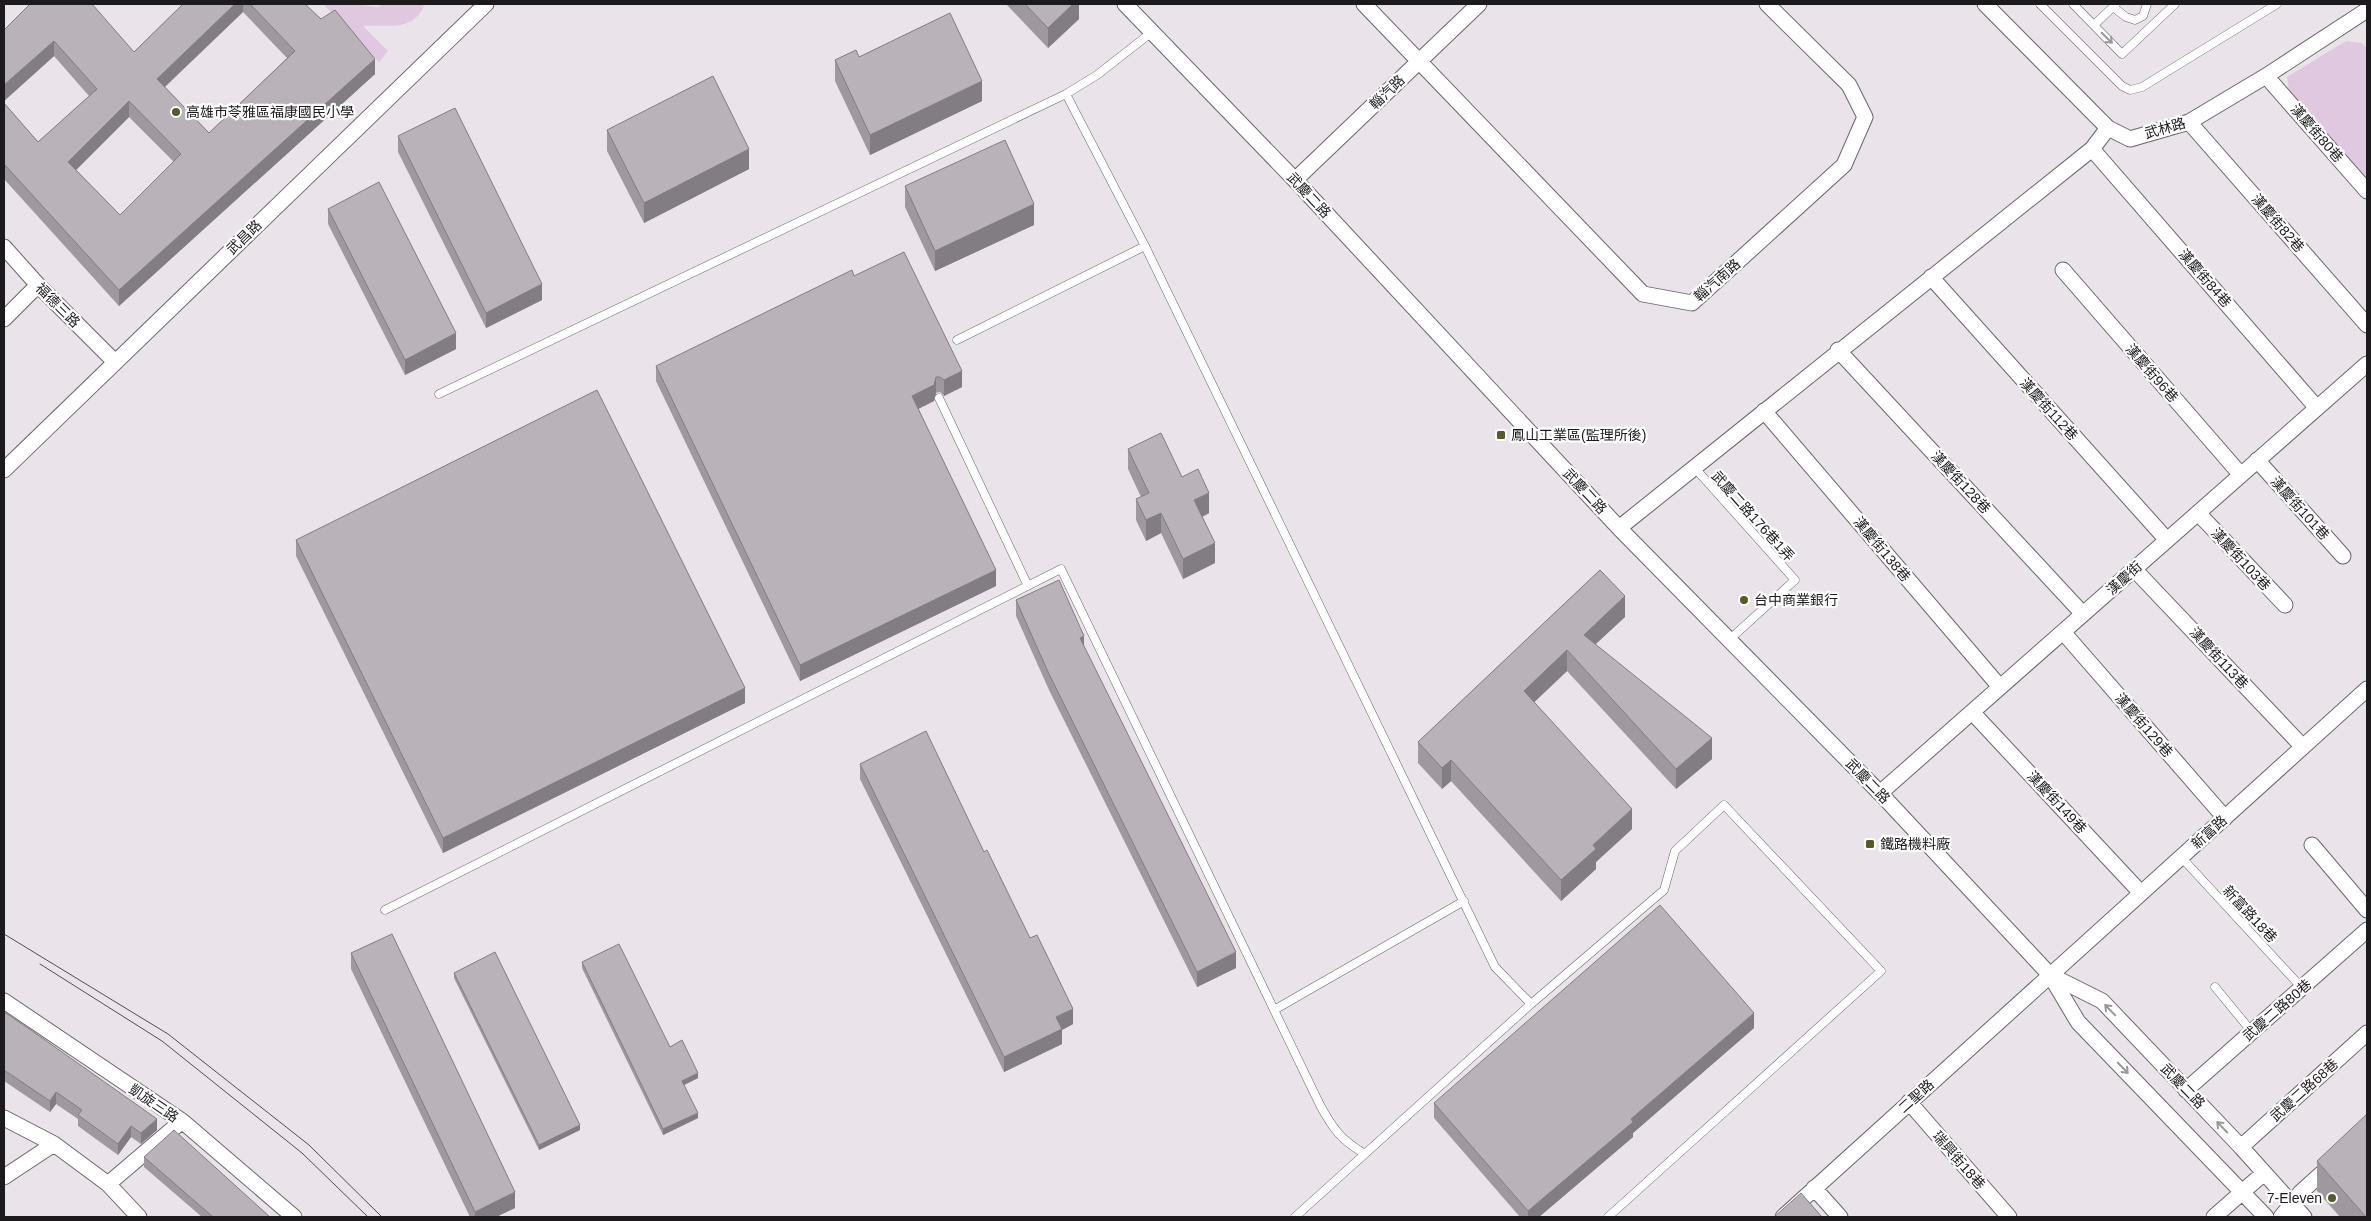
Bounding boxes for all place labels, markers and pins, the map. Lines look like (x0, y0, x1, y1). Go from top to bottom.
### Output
place label: 高雄市苓雅區福康國民小學 (186, 104, 354, 120)
marker: 高雄市苓雅區福康國民小學 (170, 106, 182, 118)
place label: 鳳山工業區(監理所後) (1511, 427, 1646, 443)
marker: 鳳山工業區(監理所後) (1495, 429, 1507, 441)
place label: 台中商業銀行 (1754, 592, 1838, 608)
marker: 台中商業銀行 (1738, 594, 1750, 606)
place label: 鐵路機料廠 (1880, 836, 1950, 852)
marker: 鐵路機料廠 (1864, 838, 1876, 850)
place label: 7-Eleven (2267, 1190, 2322, 1206)
marker: 7-Eleven (2326, 1192, 2338, 1204)

